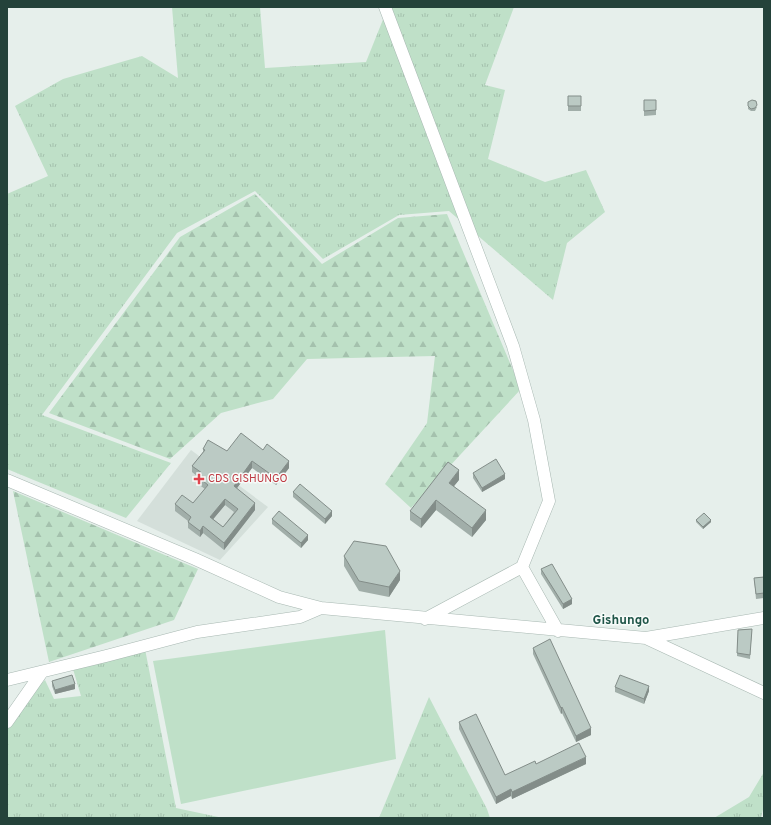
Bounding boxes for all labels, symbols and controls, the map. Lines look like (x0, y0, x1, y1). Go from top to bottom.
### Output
place label: CDS GISHUNGO (208, 472, 288, 486)
marker: CDS GISHUNGO (193, 473, 205, 485)
district label: Gishungo (593, 613, 649, 629)

